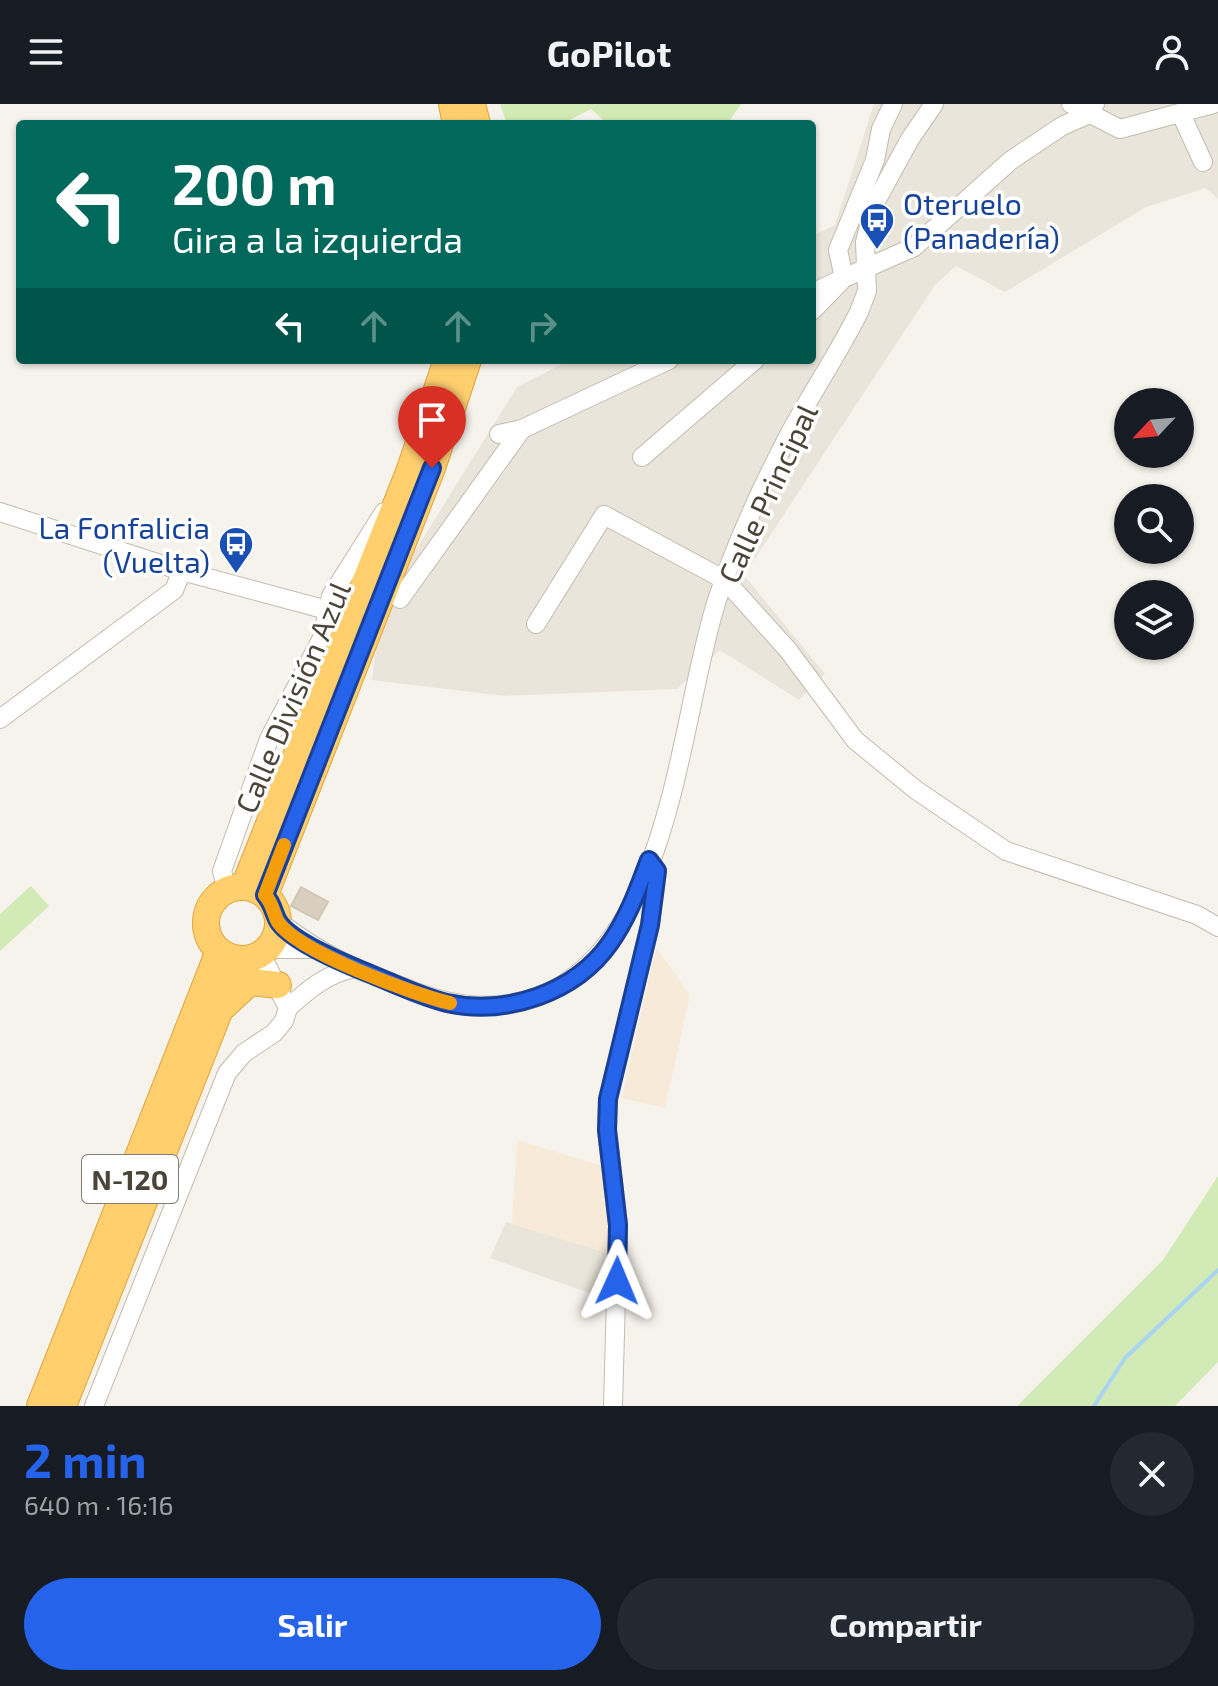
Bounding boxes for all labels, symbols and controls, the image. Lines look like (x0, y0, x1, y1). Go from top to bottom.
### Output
icon: menu (24, 30, 68, 74)
icon: person (1150, 30, 1194, 74)
text: GoPilot (547, 31, 671, 74)
text: 200 m (172, 149, 337, 216)
icon: left (40, 152, 144, 256)
place label: Oteruelo (Panadería) (903, 185, 1060, 255)
bus stop icon: Oteruelo (Panadería) (858, 201, 896, 251)
text: Gira a la izquierda (172, 217, 463, 260)
icon: left (268, 304, 312, 348)
icon: ahead (352, 304, 396, 348)
icon: ahead (436, 304, 480, 348)
icon: right (520, 304, 564, 348)
pin (398, 386, 466, 468)
north arrow (1114, 388, 1194, 468)
map controls (1114, 388, 1194, 660)
icon: arrive (410, 398, 454, 442)
street label: Calle Principal (710, 398, 824, 588)
button: search (1114, 484, 1194, 564)
place label: La Fonfalicia (Vuelta) (38, 509, 210, 579)
bus stop icon: La Fonfalicia (Vuelta) (217, 525, 255, 575)
street label: Calle División Azul (227, 576, 357, 818)
button: layers (1114, 580, 1194, 660)
road number: N-120 (82, 1155, 178, 1203)
position arrow (575, 1239, 659, 1323)
text: 2 min (24, 1430, 147, 1488)
button: close (1110, 1432, 1194, 1516)
text: 640 m · 16:16 (24, 1489, 173, 1520)
button: Salir (24, 1578, 601, 1670)
button: Compartir (617, 1578, 1194, 1670)

